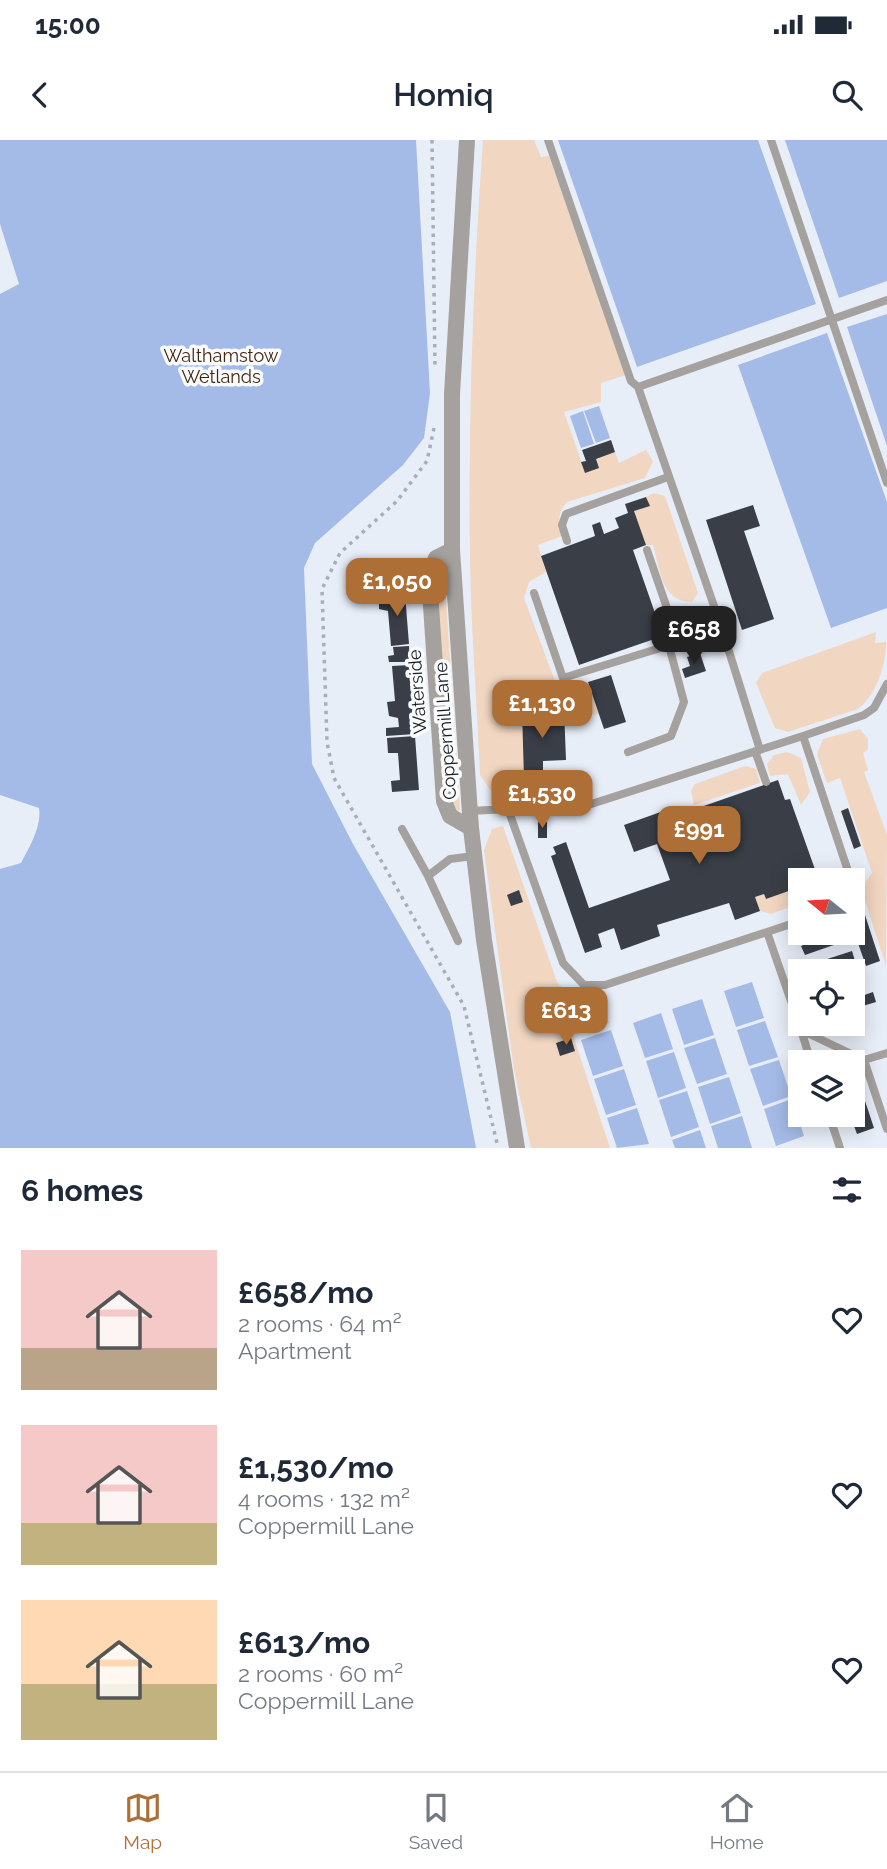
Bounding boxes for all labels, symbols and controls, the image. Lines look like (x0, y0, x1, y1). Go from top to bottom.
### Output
text: 15:00 (35, 10, 101, 40)
icon: back (21, 76, 59, 114)
text: Homiq (393, 76, 494, 113)
icon: search (828, 76, 866, 114)
park label: Walthamstow Wetlands (163, 345, 279, 387)
pin: £1,050 (340, 559, 454, 618)
text: £1,050 (362, 567, 432, 594)
pin: £658 (653, 606, 735, 666)
text: £658 (667, 615, 721, 642)
street label: Waterside (404, 649, 430, 735)
street label: Coppermill Lane (430, 661, 460, 800)
pin: £1,130 (485, 680, 599, 740)
text: £1,130 (508, 689, 576, 716)
pin: £1,530 (485, 770, 599, 830)
text: £1,530 (508, 779, 576, 806)
pin: £991 (658, 806, 740, 866)
text: £991 (674, 815, 725, 842)
north arrow (788, 868, 864, 945)
map controls (788, 868, 865, 1127)
button: locate (788, 959, 865, 1036)
pin: £613 (525, 988, 607, 1047)
text: £613 (541, 996, 591, 1023)
button: layers (788, 1050, 865, 1127)
icon: filters (828, 1171, 866, 1209)
text: 6 homes (21, 1173, 143, 1208)
text: £658/mo (238, 1275, 373, 1310)
icon: home (77, 1278, 161, 1362)
icon: heart (828, 1301, 866, 1339)
text: 2 rooms · 64 m² (238, 1310, 402, 1337)
text: Apartment (238, 1337, 352, 1364)
text: £1,530/mo (238, 1450, 394, 1485)
icon: home (77, 1453, 161, 1537)
icon: heart (828, 1476, 866, 1514)
text: 4 rooms · 132 m² (238, 1485, 410, 1512)
text: Coppermill Lane (238, 1512, 414, 1539)
text: £613/mo (238, 1625, 370, 1660)
icon: home (77, 1628, 161, 1712)
icon: heart (828, 1651, 866, 1689)
text: 2 rooms · 60 m² (238, 1660, 403, 1687)
text: Coppermill Lane (238, 1687, 414, 1714)
tab: Map (123, 1789, 162, 1853)
tab: Saved (409, 1789, 463, 1853)
tab: Home (710, 1789, 764, 1853)

